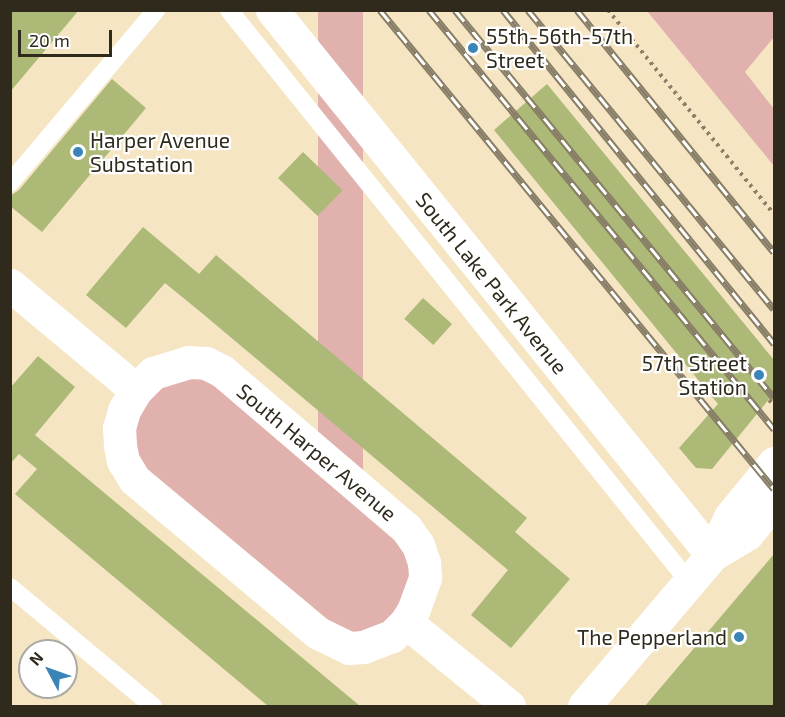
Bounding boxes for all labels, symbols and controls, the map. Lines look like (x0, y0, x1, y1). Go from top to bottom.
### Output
scale bar (21, 18, 116, 56)
place label: 55th-56th-57th Street (486, 23, 633, 73)
text: 20 m (29, 29, 70, 51)
marker: 55th-56th-57th Street (464, 39, 482, 57)
place label: Harper Avenue Substation (90, 127, 231, 177)
marker: Harper Avenue Substation (71, 145, 85, 159)
street label: South Lake Park Avenue (411, 187, 573, 379)
place label: 57th Street Station (642, 350, 747, 400)
marker: 57th Street Station (752, 368, 766, 382)
street label: South Harper Avenue (232, 378, 402, 526)
place label: The Pepperland (577, 624, 727, 650)
marker: The Pepperland (732, 630, 746, 644)
north arrow (18, 639, 78, 699)
text: N (25, 648, 47, 669)

